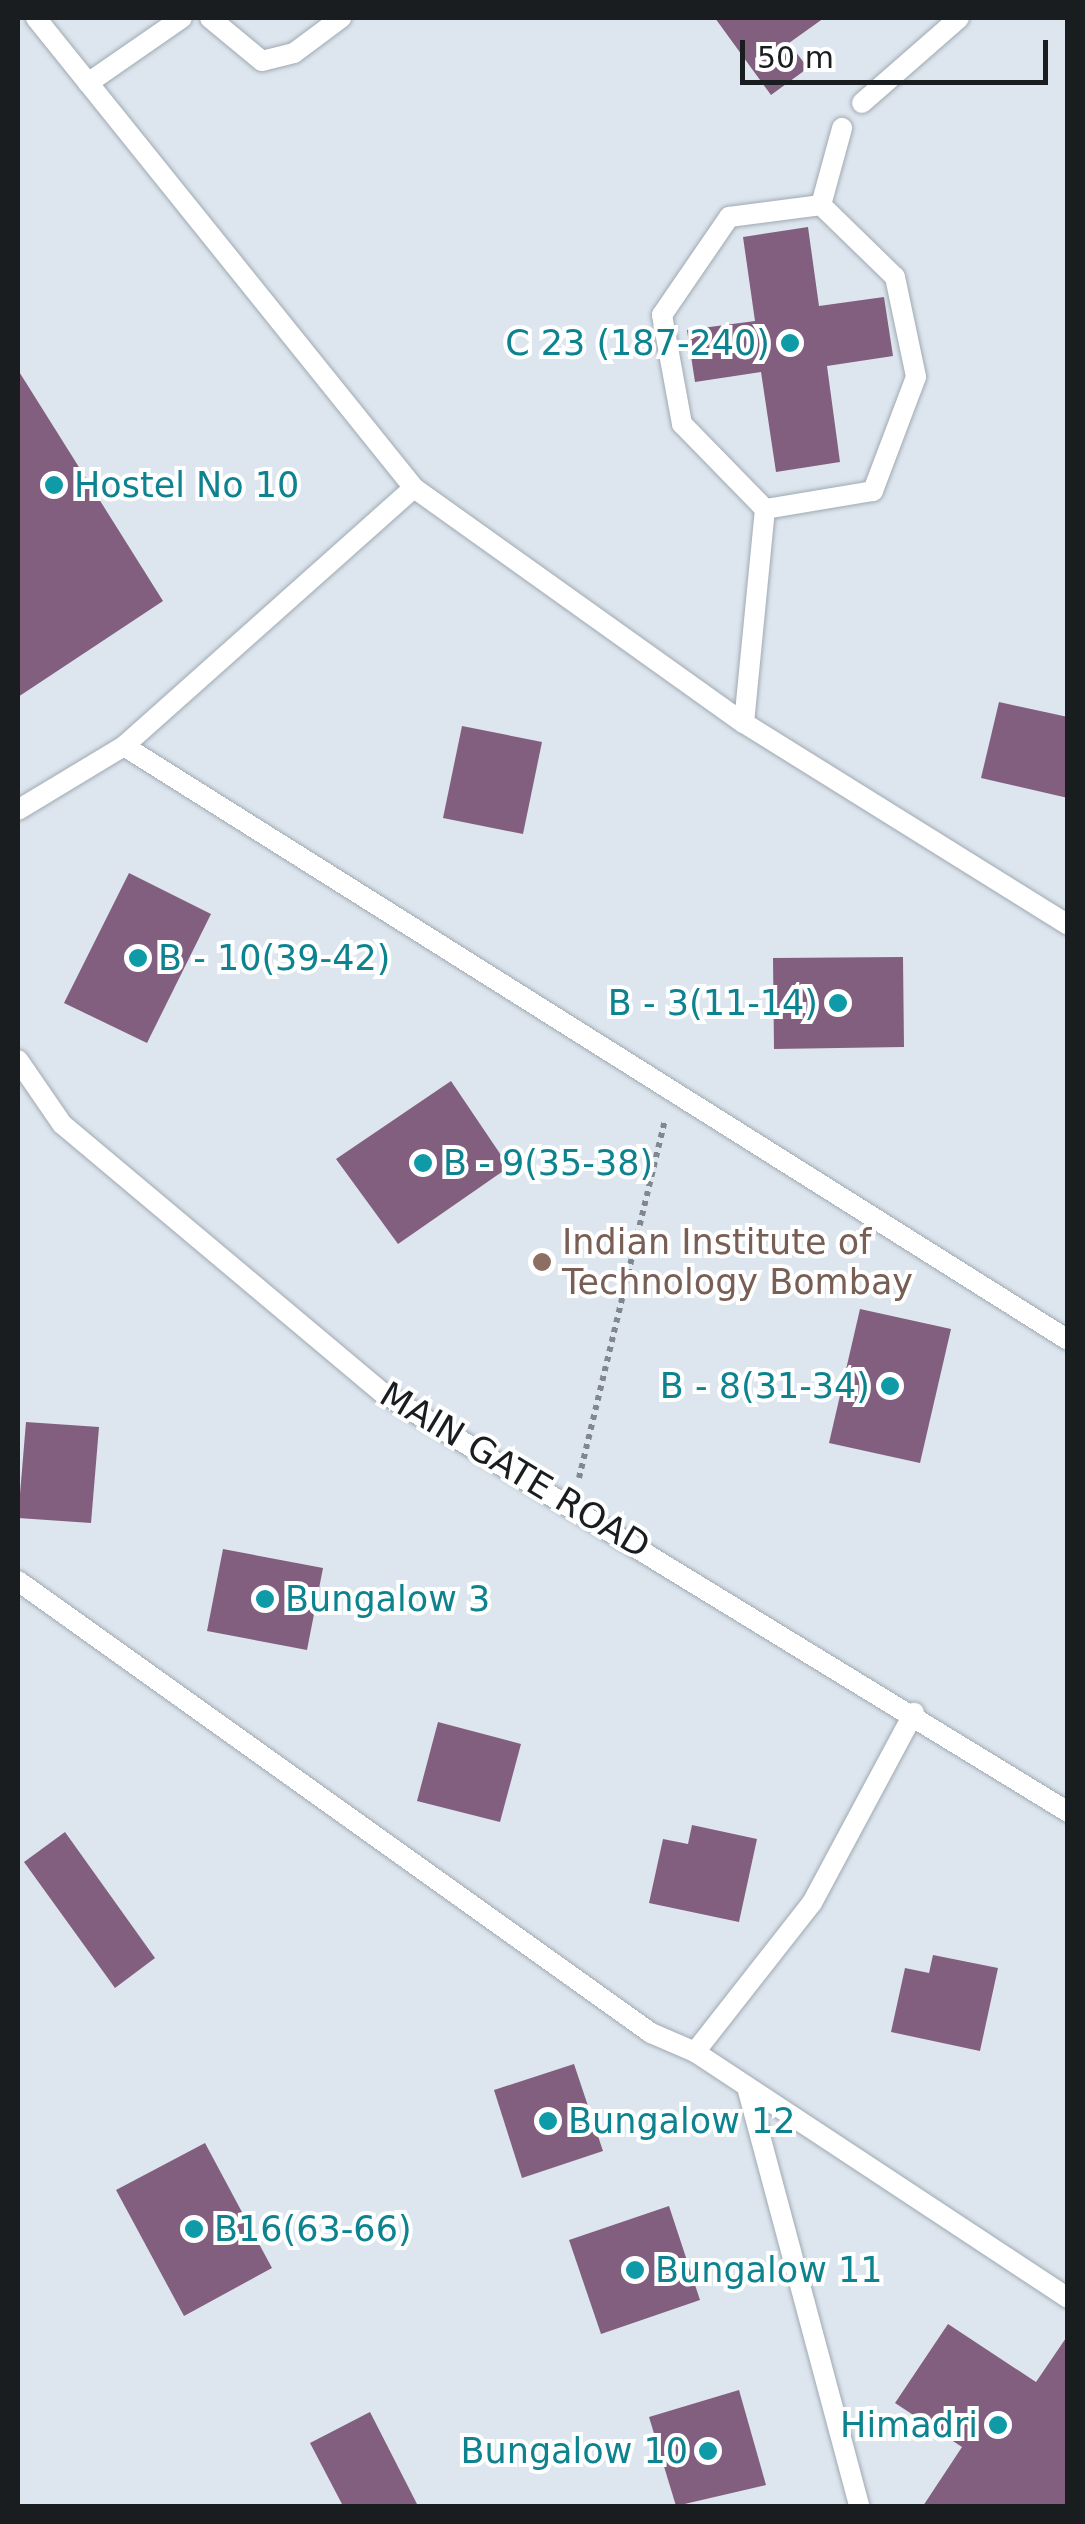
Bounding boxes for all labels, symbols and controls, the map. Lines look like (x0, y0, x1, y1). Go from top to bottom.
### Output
scale bar (745, 20, 1052, 82)
text: 50 m (757, 40, 834, 75)
place label: C 23 (187-240) (505, 322, 770, 364)
marker: C 23 (187-240) (779, 332, 801, 354)
place label: Hostel No 10 (74, 464, 299, 506)
marker: Hostel No 10 (43, 474, 65, 496)
place label: B - 10(39-42) (158, 937, 390, 979)
marker: B - 10(39-42) (127, 947, 149, 969)
place label: B - 3(11-14) (608, 982, 818, 1024)
marker: B - 3(11-14) (827, 992, 849, 1014)
place label: B - 9(35-38) (443, 1142, 653, 1184)
marker: B - 9(35-38) (412, 1152, 434, 1174)
place label: Indian Institute of Technology Bombay (562, 1221, 913, 1303)
marker: Indian Institute of Technology Bombay (531, 1251, 553, 1273)
place label: B - 8(31-34) (660, 1365, 870, 1407)
street label: MAIN GATE ROAD (373, 1373, 657, 1567)
marker: B - 8(31-34) (879, 1375, 901, 1397)
place label: Bungalow 3 (285, 1578, 490, 1620)
marker: Bungalow 3 (254, 1588, 276, 1610)
place label: Bungalow 12 (568, 2100, 795, 2142)
marker: Bungalow 12 (537, 2110, 559, 2132)
place label: B16(63-66) (214, 2208, 412, 2250)
marker: B16(63-66) (183, 2218, 205, 2240)
place label: Bungalow 11 (655, 2249, 882, 2291)
marker: Bungalow 11 (624, 2259, 646, 2281)
place label: Himadri (840, 2404, 978, 2446)
marker: Himadri (987, 2414, 1009, 2436)
place label: Bungalow 10 (461, 2430, 688, 2472)
marker: Bungalow 10 (697, 2440, 719, 2462)

